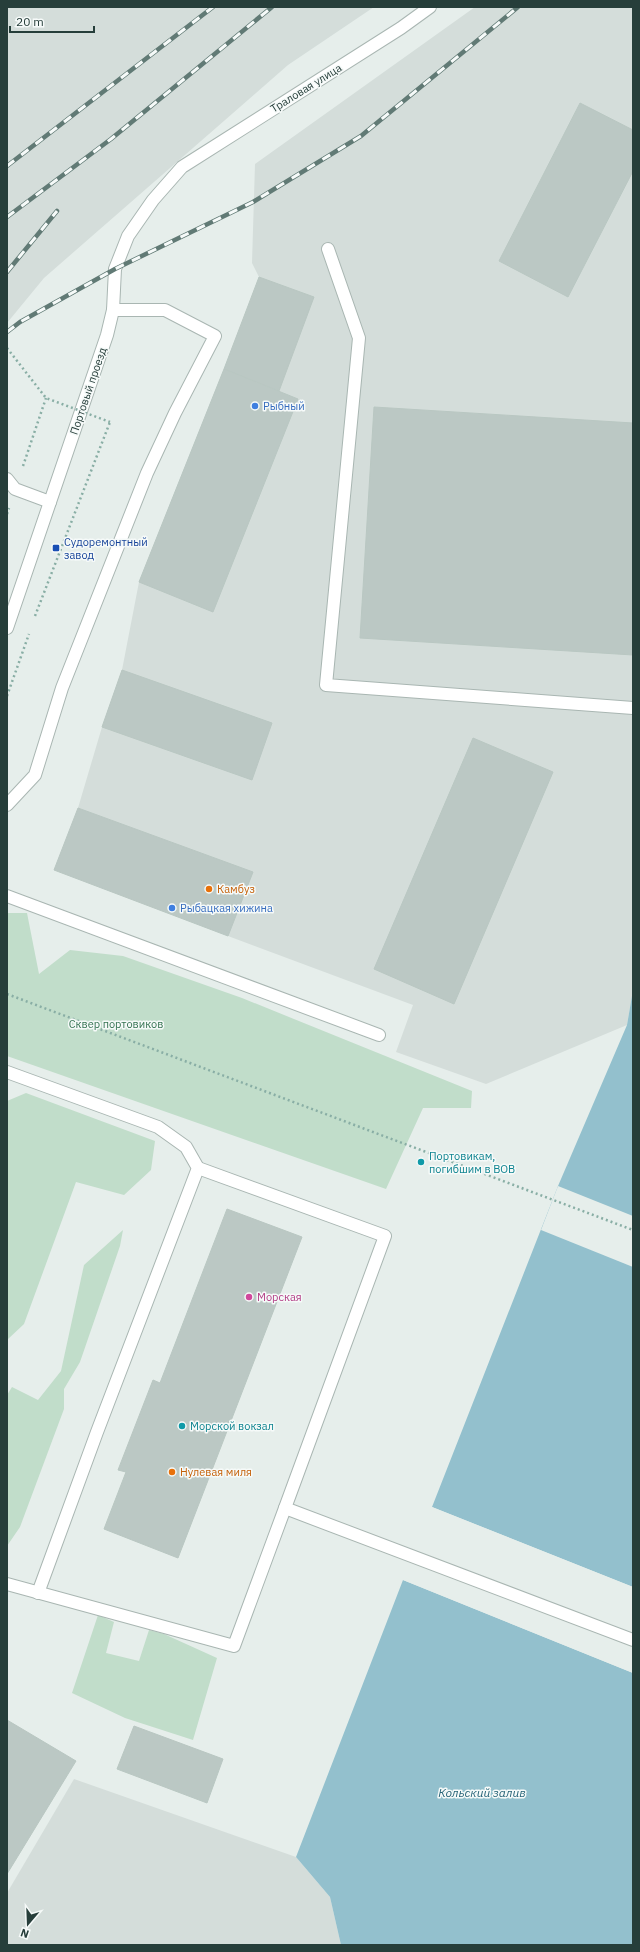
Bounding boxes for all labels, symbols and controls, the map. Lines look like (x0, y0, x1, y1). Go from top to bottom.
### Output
scale bar (10, 8, 94, 34)
text: 20 m (16, 14, 44, 29)
street label: Траловая улица (268, 60, 344, 116)
street label: Портовый проезд (67, 345, 110, 436)
place label: Рыбный (263, 399, 305, 413)
marker: Рыбный (250, 401, 260, 411)
place label: Судоремонтный завод (64, 535, 148, 562)
marker: Судоремонтный завод (51, 543, 61, 553)
place label: Камбуз (217, 882, 255, 896)
marker: Камбуз (204, 884, 214, 894)
place label: Рыбацкая хижина (180, 901, 273, 915)
marker: Рыбацкая хижина (167, 903, 177, 913)
park label: Сквер портовиков (69, 1017, 163, 1031)
place label: Портовикам, погибшим в ВОВ (429, 1149, 515, 1176)
marker: Портовикам, погибшим в ВОВ (416, 1157, 426, 1167)
place label: Морская (257, 1290, 302, 1304)
marker: Морская (244, 1292, 254, 1302)
place label: Морской вокзал (190, 1419, 274, 1433)
marker: Морской вокзал (177, 1421, 187, 1431)
place label: Нулевая миля (180, 1465, 252, 1479)
marker: Нулевая миля (167, 1467, 177, 1477)
water label: Кольский залив (438, 1785, 526, 1800)
north arrow (8, 1904, 48, 1944)
text: N (19, 1926, 31, 1941)

